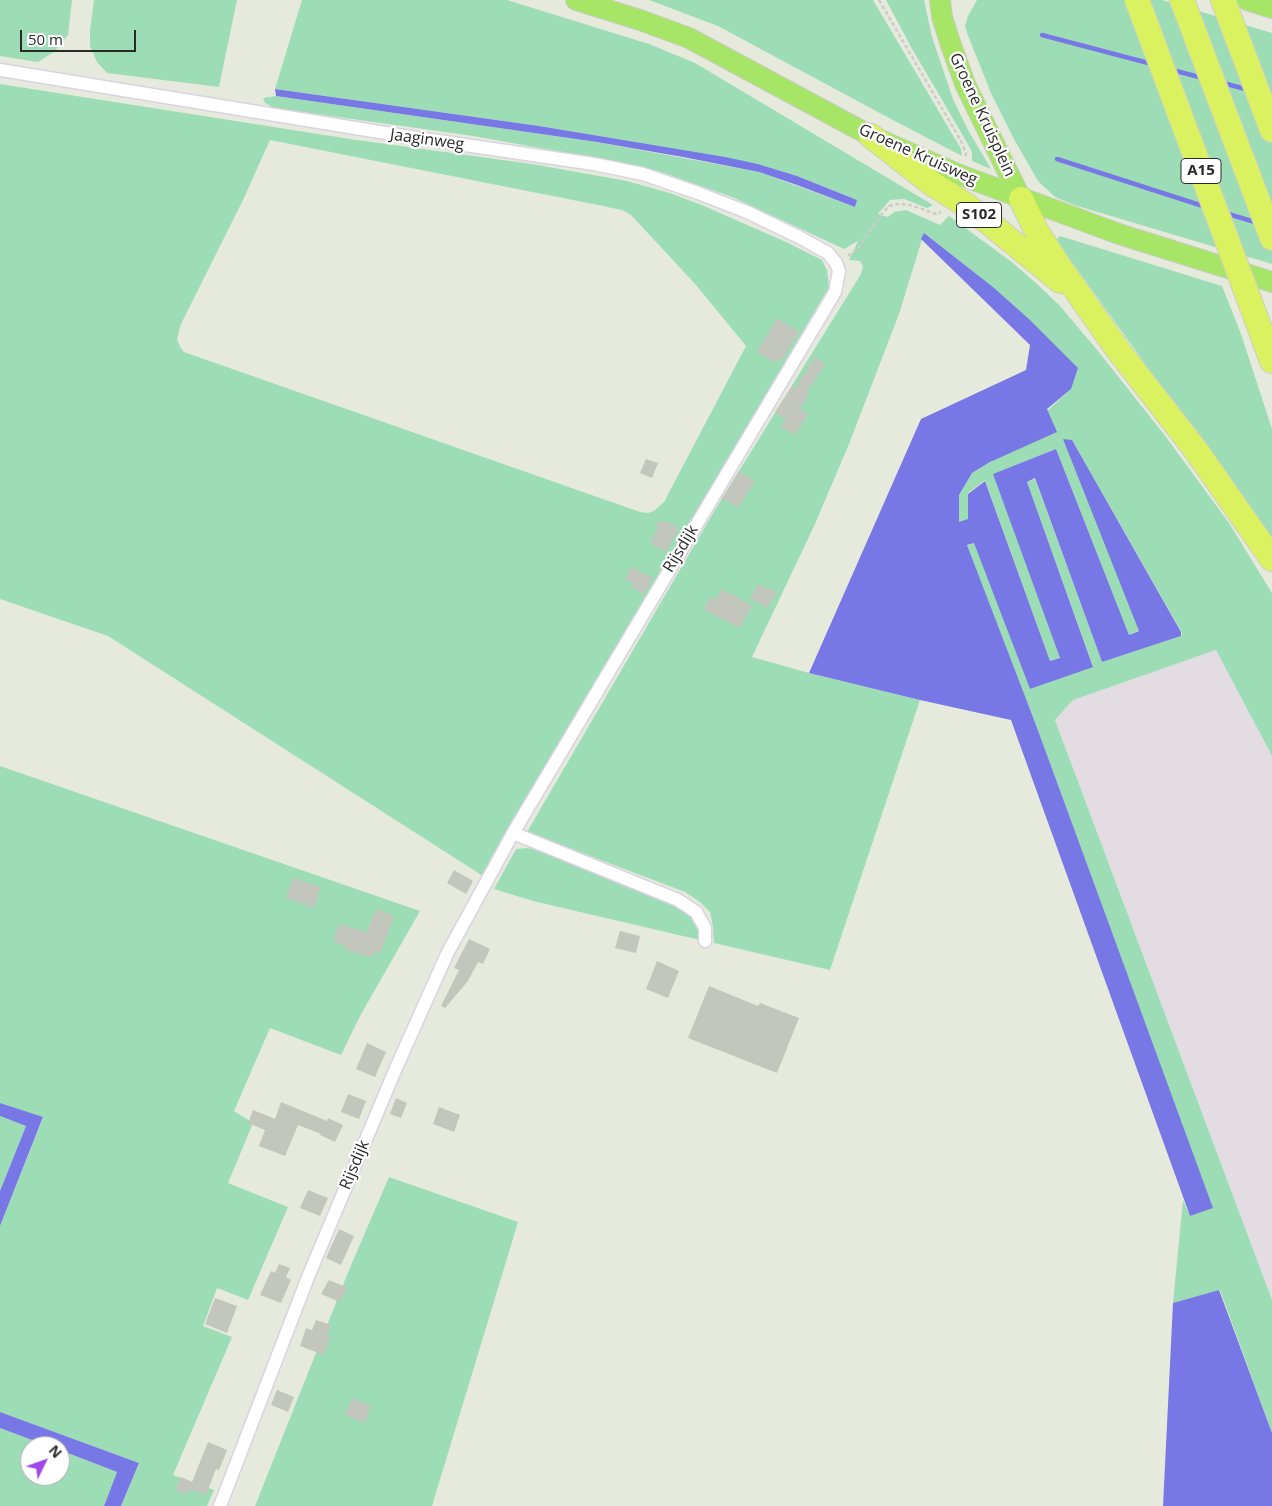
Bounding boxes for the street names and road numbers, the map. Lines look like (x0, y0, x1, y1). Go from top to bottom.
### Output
street label: Groene Kruisplein (945, 50, 1019, 180)
street label: Groene Kruisweg (856, 120, 980, 190)
street label: Jaaginweg (389, 125, 465, 155)
road number: A15 (1181, 158, 1221, 184)
road number: S102 (956, 202, 1002, 228)
street label: Rijsdijk (659, 522, 703, 576)
street label: Rijsdijk (336, 1137, 374, 1193)

